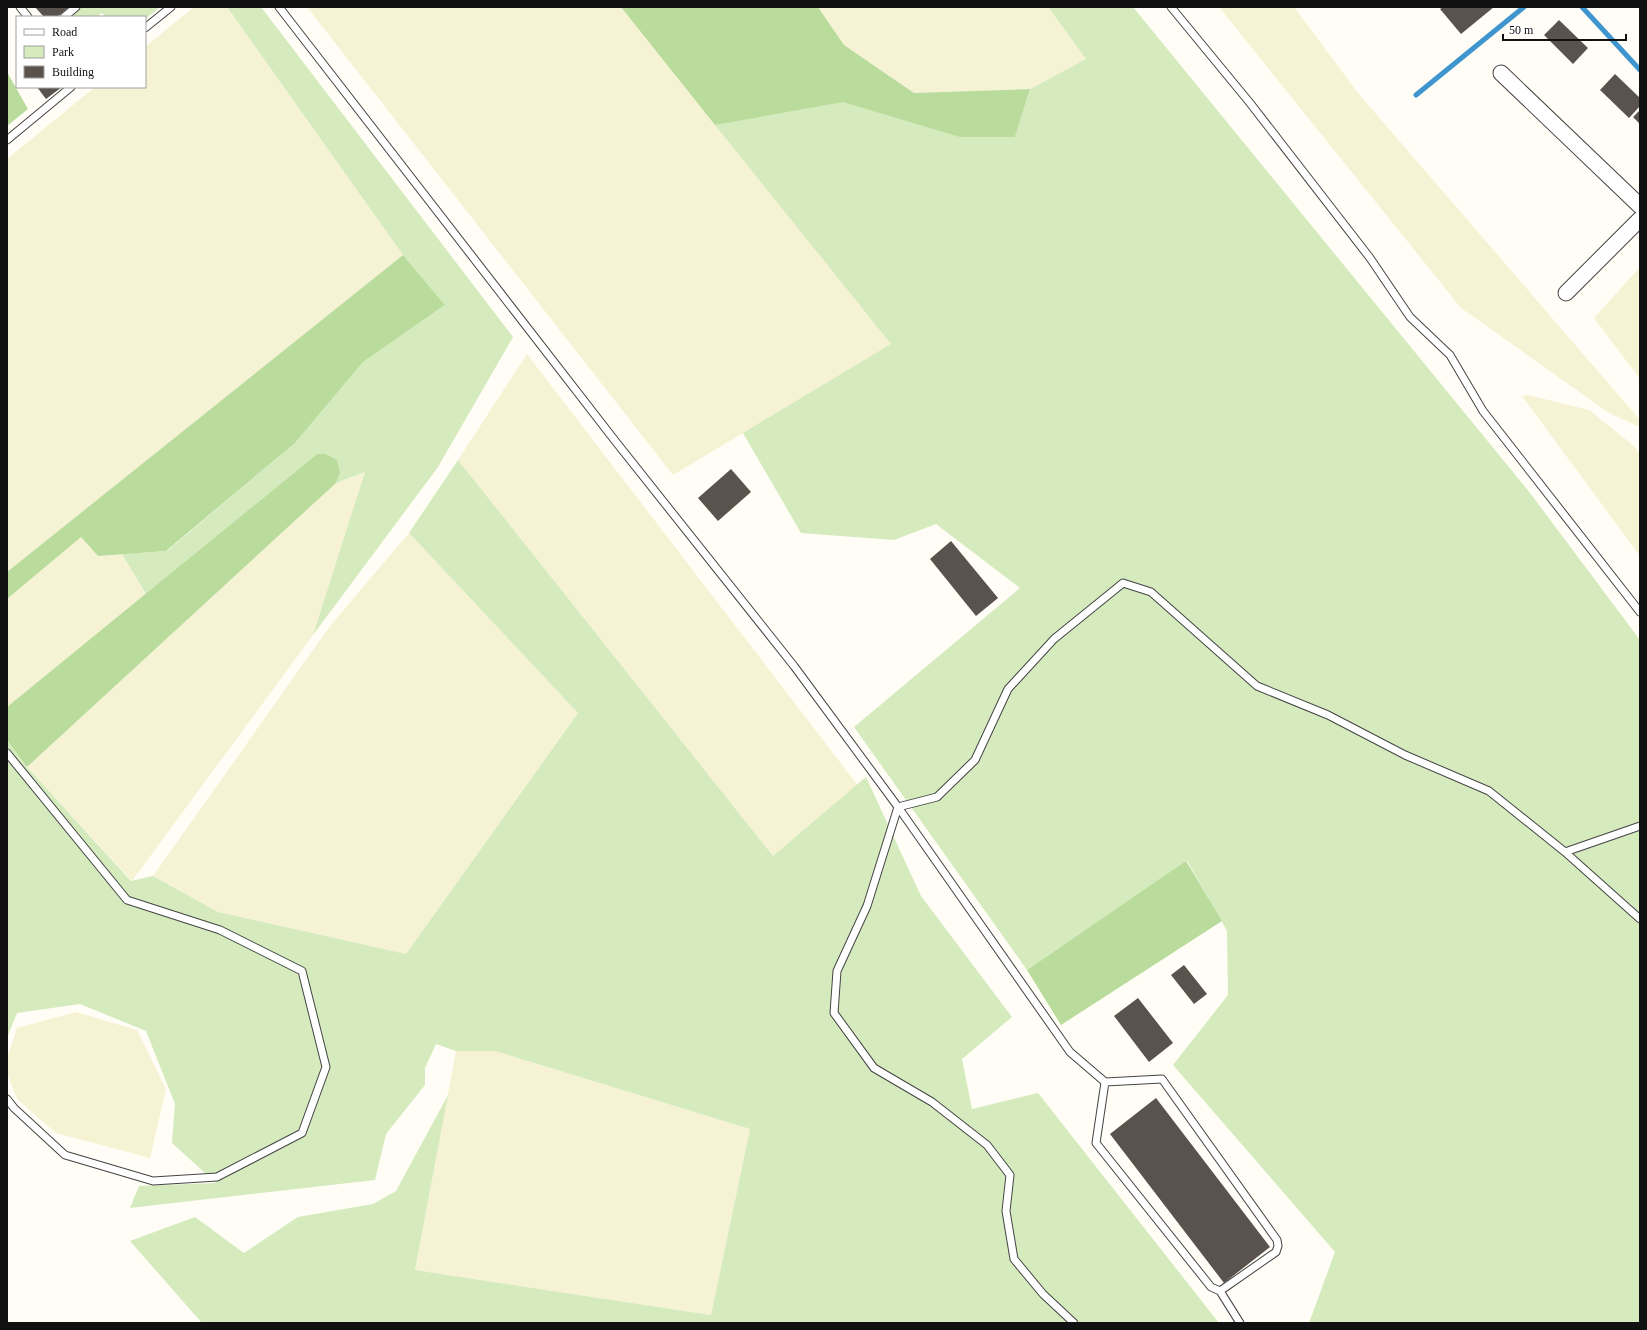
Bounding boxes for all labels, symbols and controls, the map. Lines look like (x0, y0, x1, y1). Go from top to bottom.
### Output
legend (16, 16, 146, 88)
scale bar (1503, 16, 1626, 42)
text: 50 m (1509, 23, 1534, 37)
text: Road (52, 25, 77, 39)
text: Park (52, 45, 74, 59)
text: Building (52, 65, 94, 79)

